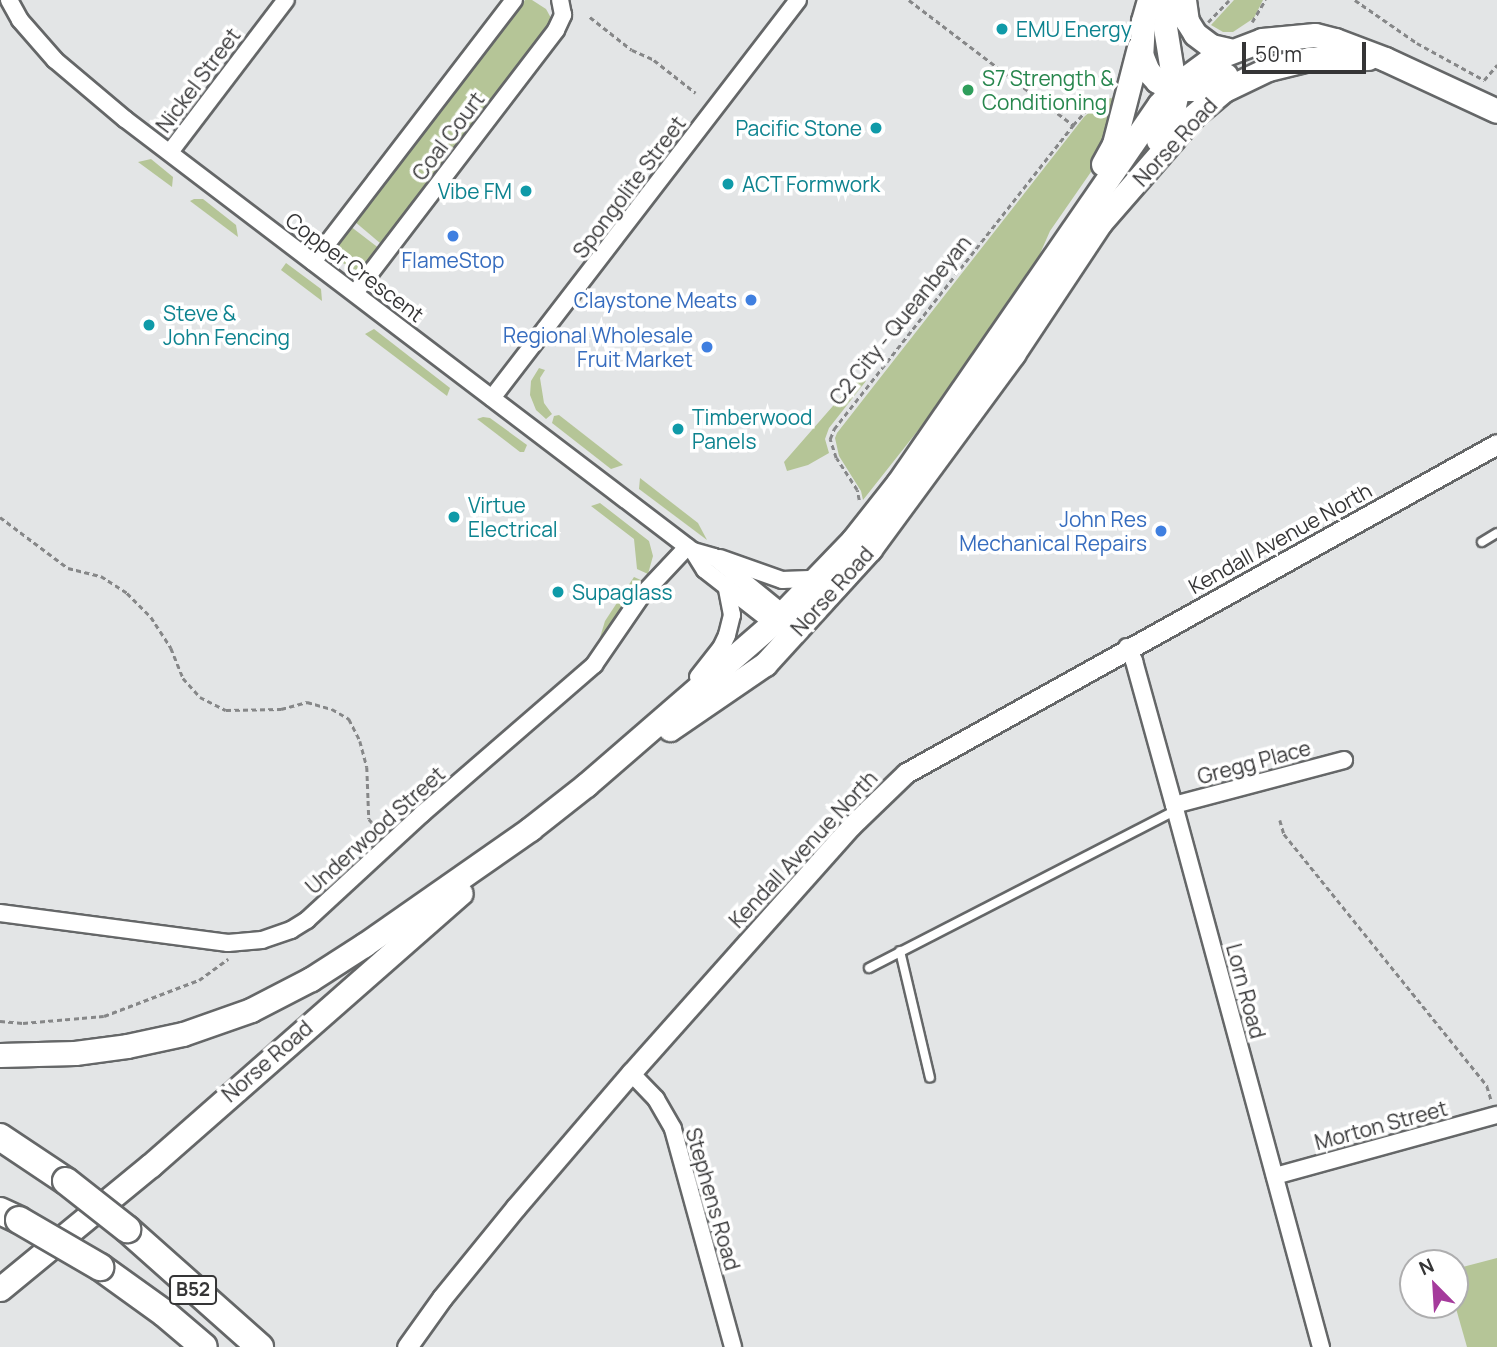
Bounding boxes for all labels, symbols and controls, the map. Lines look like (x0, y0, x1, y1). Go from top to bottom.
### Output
place label: EMU Energy (1016, 16, 1132, 42)
marker: EMU Energy (994, 21, 1010, 37)
street label: Nickel Street (151, 23, 245, 137)
scale bar (1245, 28, 1369, 72)
text: 50 m (1255, 40, 1302, 68)
place label: S7 Strength & Conditioning (982, 65, 1114, 115)
marker: S7 Strength & Conditioning (960, 82, 976, 98)
street label: Coal Court (407, 87, 489, 185)
street label: Norse Road (1128, 93, 1222, 191)
street label: Spongolite Street (567, 111, 691, 263)
place label: Pacific Stone (735, 115, 862, 141)
marker: Pacific Stone (868, 120, 884, 136)
place label: ACT Formwork (742, 171, 881, 197)
marker: ACT Formwork (720, 176, 736, 192)
place label: Vibe FM (438, 178, 512, 204)
marker: Vibe FM (518, 183, 534, 199)
street label: Copper Crescent (281, 207, 429, 327)
marker: FlameStop (445, 228, 461, 244)
street label: C2 City - Queanbeyan (824, 230, 976, 410)
place label: FlameStop (402, 247, 504, 273)
place label: Claystone Meats (574, 287, 737, 313)
marker: Claystone Meats (743, 292, 759, 308)
place label: Steve & John Fencing (163, 300, 290, 350)
marker: Steve & John Fencing (141, 317, 157, 333)
place label: Regional Wholesale Fruit Market (503, 322, 693, 372)
marker: Regional Wholesale Fruit Market (699, 339, 715, 355)
place label: Timberwood Panels (692, 404, 812, 454)
marker: Timberwood Panels (670, 421, 686, 437)
street label: Kendall Avenue North (1184, 477, 1376, 599)
place label: Virtue Electrical (468, 492, 558, 542)
place label: John Res Mechanical Repairs (959, 506, 1147, 556)
marker: Virtue Electrical (446, 509, 462, 525)
marker: John Res Mechanical Repairs (1153, 523, 1169, 539)
street label: Norse Road (785, 541, 879, 641)
place label: Supaglass (572, 579, 673, 605)
marker: Supaglass (550, 584, 566, 600)
street label: Gregg Place (1195, 735, 1313, 789)
street label: Underwood Street (300, 761, 450, 899)
street label: Kendall Avenue North (724, 765, 882, 933)
street label: Lorn Road (1221, 941, 1271, 1041)
street label: Norse Road (217, 1015, 317, 1107)
street label: Morton Street (1312, 1095, 1450, 1155)
street label: Stephens Road (681, 1125, 745, 1273)
north arrow (1399, 1249, 1469, 1319)
text: N (1415, 1252, 1438, 1281)
road number: B52 (168, 1274, 218, 1306)

